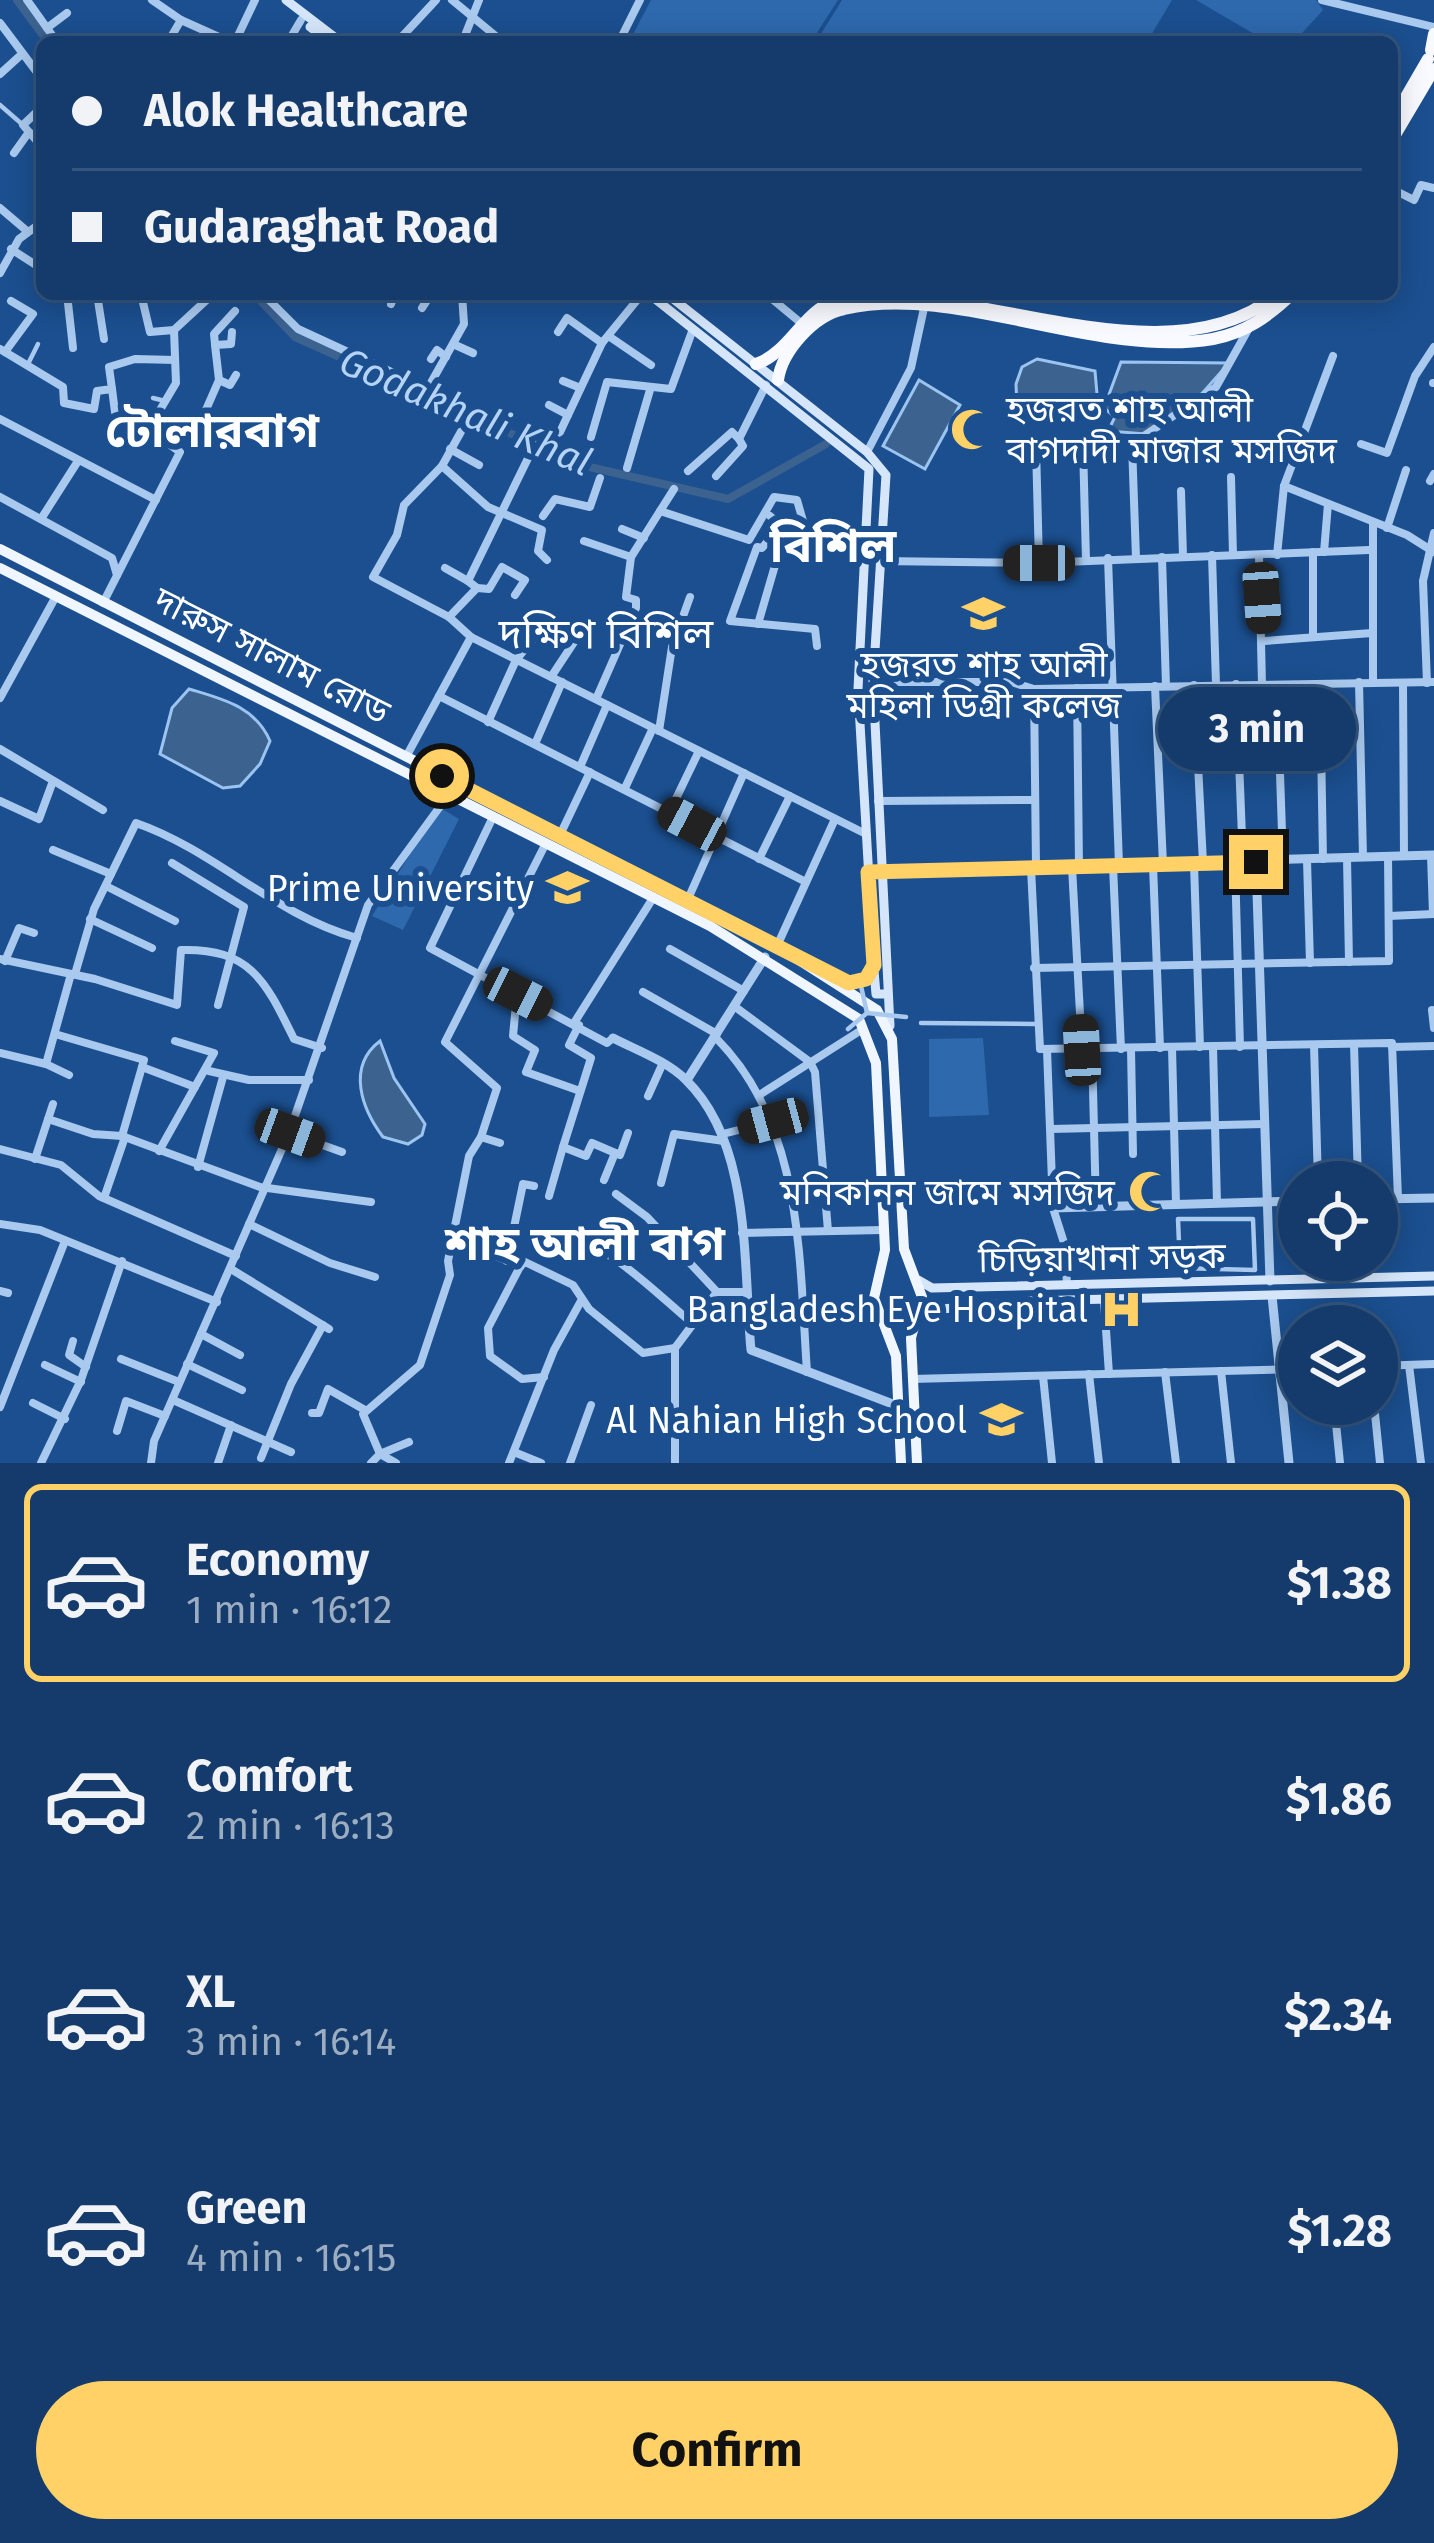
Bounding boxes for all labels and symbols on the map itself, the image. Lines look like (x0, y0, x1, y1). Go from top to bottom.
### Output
water label: Godakhali Khal (333, 338, 598, 486)
place label: হজরত শাহ আলী বাগদাদী মাজার মসজিদ (1005, 388, 1338, 473)
district label: টোলারবাগ (105, 402, 320, 460)
mosque icon: হজরত শাহ আলী বাগদাদী মাজার মসজিদ (949, 407, 995, 453)
district label: বিশিল (769, 517, 897, 575)
car (1003, 545, 1075, 581)
car (1242, 561, 1282, 635)
street label: দারুস সালাম রোড (145, 577, 397, 734)
school or university icon: হজরত শাহ আলী মহিলা ডিগ্রী কলেজ (961, 591, 1007, 637)
district label: দক্ষিণ বিশিল (498, 609, 714, 659)
place label: হজরত শাহ আলী মহিলা ডিগ্রী কলেজ (845, 643, 1122, 728)
callout: 3 min (1157, 688, 1355, 772)
route start (415, 749, 469, 803)
car (652, 791, 732, 857)
route end (1229, 835, 1283, 889)
school or university icon: Prime University (545, 865, 591, 911)
place label: Prime University (267, 867, 534, 911)
car (478, 962, 558, 1026)
car (1062, 1013, 1102, 1087)
car (734, 1094, 812, 1148)
car (250, 1104, 330, 1162)
mosque icon: মনিকানন জামে মসজিদ (1126, 1169, 1172, 1215)
place label: মনিকানন জামে মসজিদ (779, 1171, 1116, 1215)
district label: শাহ আলী বাগ (444, 1215, 726, 1273)
street label: চিড়িয়াখানা সড়ক (977, 1234, 1227, 1282)
hospital icon: Bangladesh Eye Hospital (1099, 1286, 1145, 1332)
place label: Bangladesh Eye Hospital (687, 1288, 1088, 1332)
school or university icon: Al Nahian High School (978, 1397, 1024, 1443)
place label: Al Nahian High School (606, 1399, 967, 1443)

